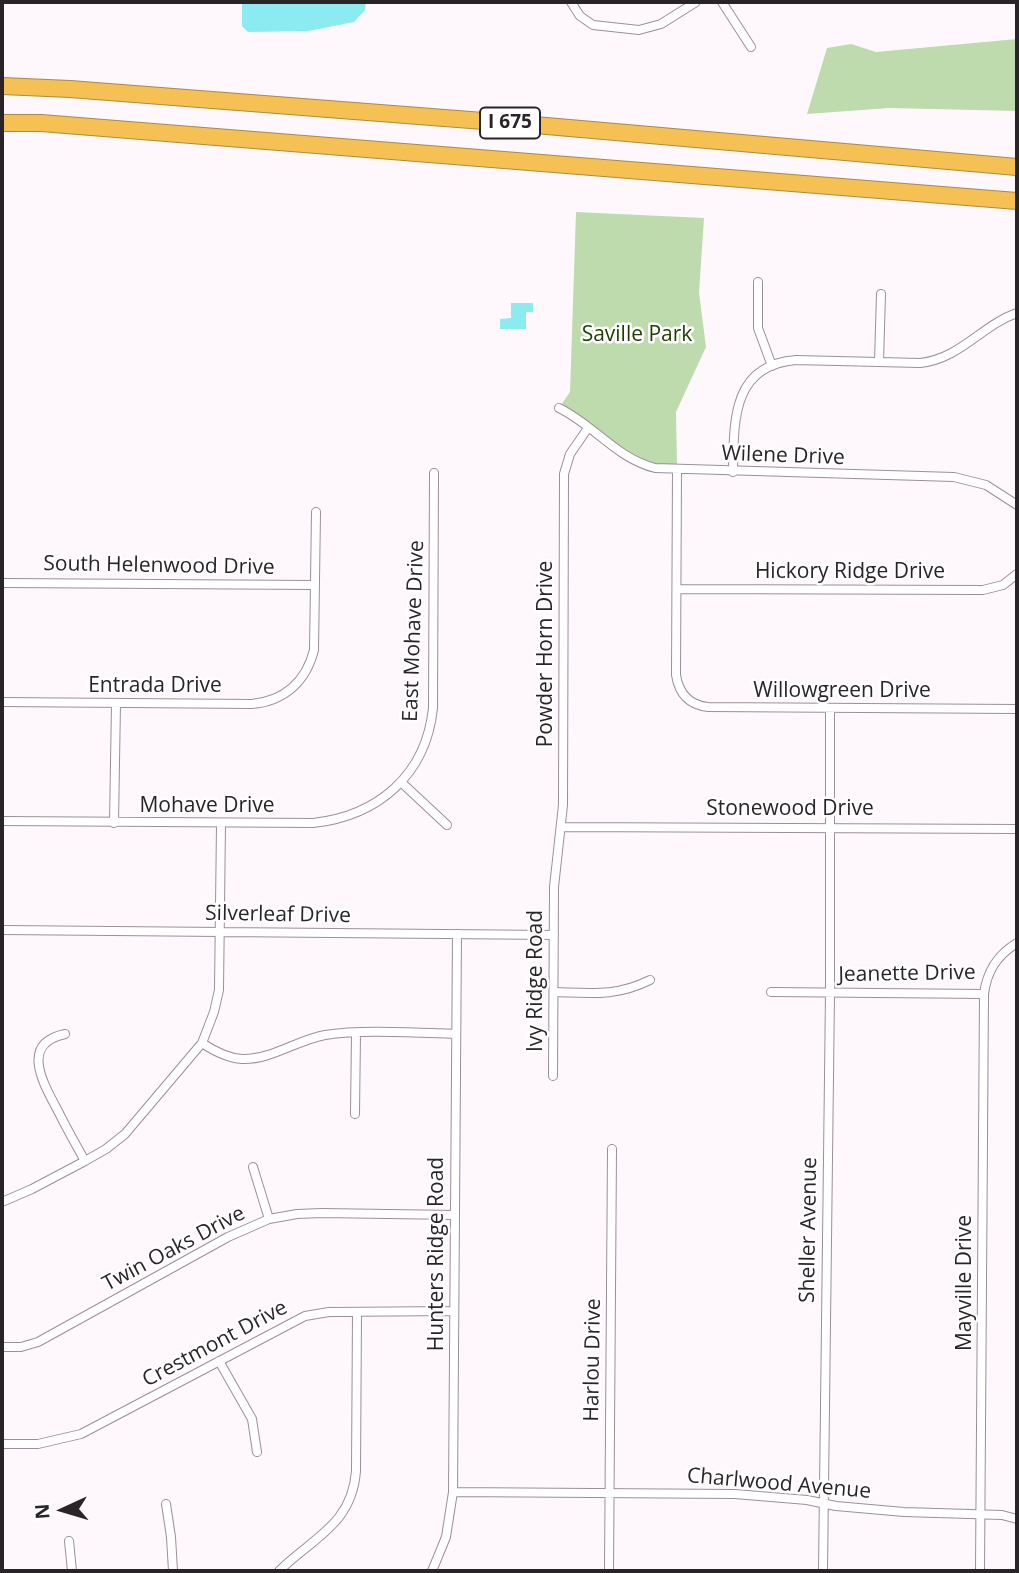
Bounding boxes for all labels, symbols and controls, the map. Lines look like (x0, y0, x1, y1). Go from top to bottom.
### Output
road number: I 675 (480, 108, 540, 139)
park label: Saville Park (582, 322, 692, 348)
street label: Wilene Drive (721, 441, 845, 471)
street label: East Mohave Drive (398, 540, 430, 722)
street label: South Helenwood Drive (43, 551, 275, 581)
street label: Hickory Ridge Drive (755, 559, 945, 585)
street label: Powder Horn Drive (533, 561, 559, 747)
street label: Entrada Drive (88, 673, 222, 699)
street label: Willowgreen Drive (753, 678, 931, 704)
street label: Mohave Drive (139, 793, 275, 819)
street label: Stonewood Drive (706, 796, 874, 822)
street label: Silverleaf Drive (205, 901, 351, 929)
street label: Ivy Ridge Road (523, 910, 549, 1052)
street label: Jeanette Drive (838, 960, 976, 988)
street label: Hunters Ridge Road (424, 1157, 450, 1351)
street label: Sheller Avenue (795, 1157, 823, 1303)
street label: Twin Oaks Drive (99, 1201, 249, 1297)
street label: Mayville Drive (952, 1215, 978, 1351)
street label: Crestmont Drive (138, 1295, 292, 1393)
street label: Harlou Drive (579, 1298, 607, 1422)
street label: Charlwood Avenue (686, 1463, 872, 1505)
north arrow (28, 1475, 98, 1545)
text: N (29, 1503, 56, 1520)

